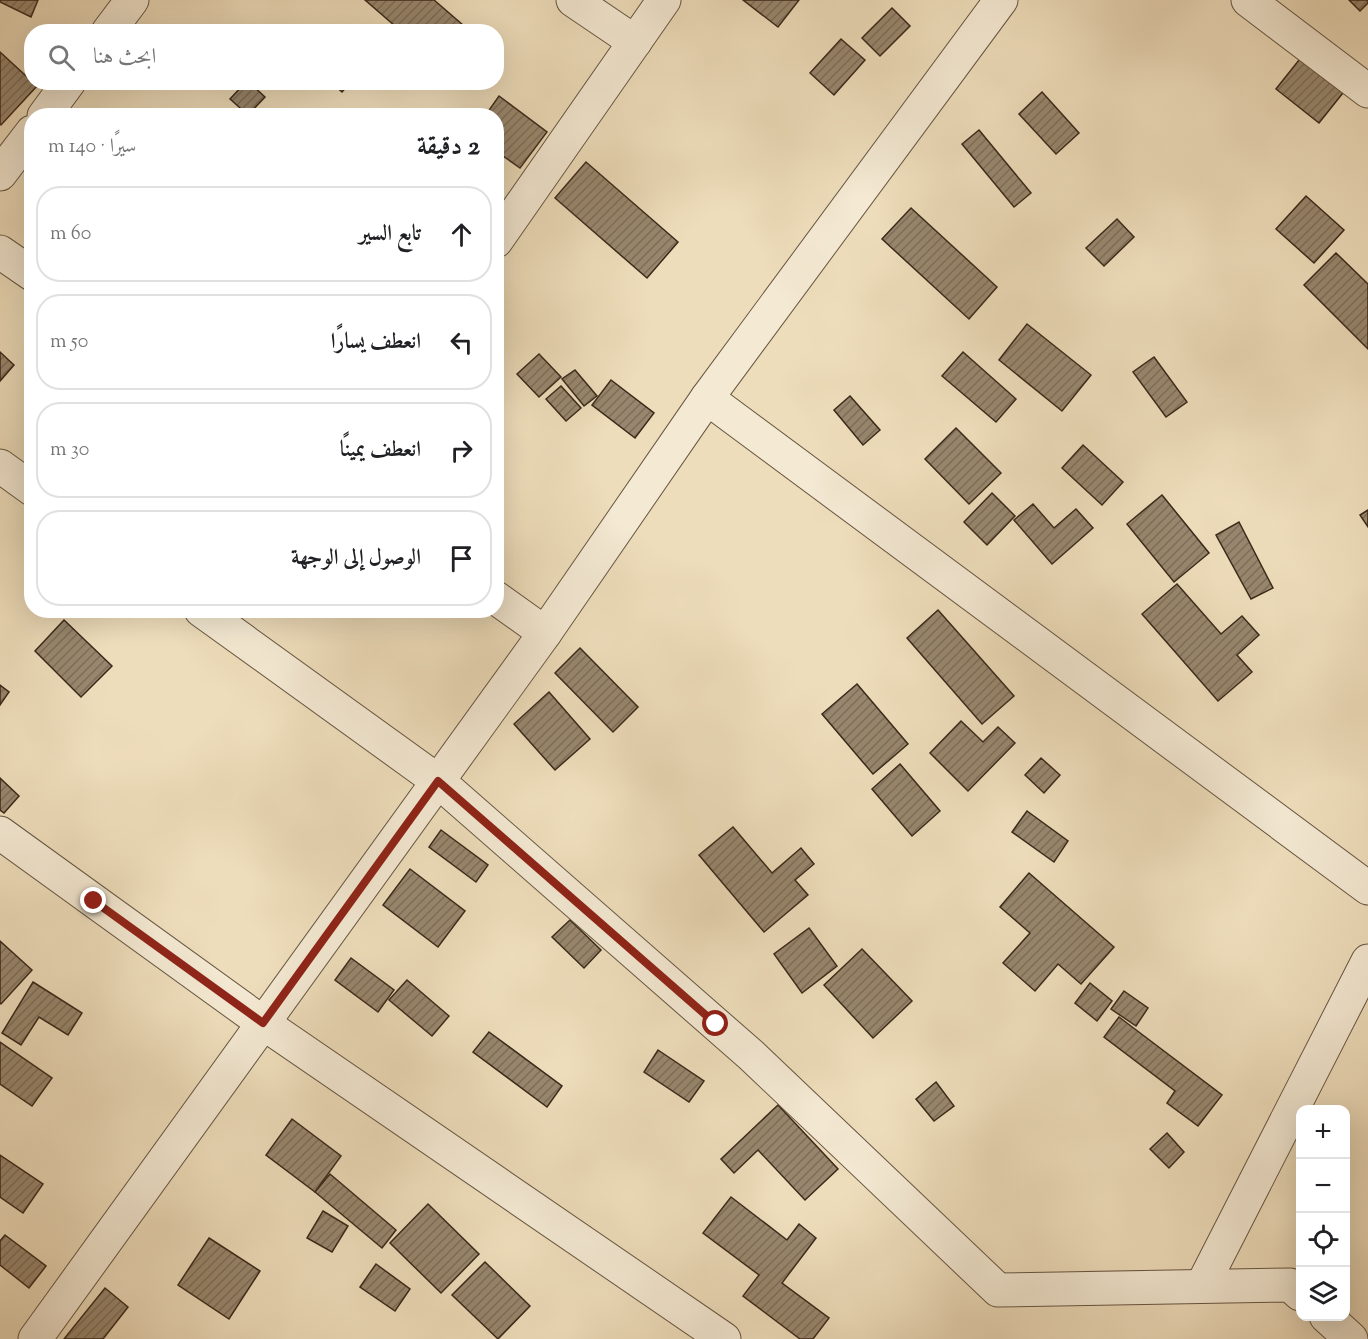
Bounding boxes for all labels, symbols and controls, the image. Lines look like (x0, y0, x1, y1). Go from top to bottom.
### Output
search box (24, 24, 504, 90)
icon: search (45, 41, 78, 74)
text: ابحث هنا (93, 42, 156, 74)
text: 2 دقيقة (417, 129, 480, 166)
text: سيرًا · 140 m (48, 133, 136, 162)
icon: ahead (445, 218, 478, 251)
text: تابع السير (359, 219, 421, 251)
text: 60 m (50, 220, 91, 249)
icon: left (445, 326, 478, 359)
text: انعطف يسارًا (331, 327, 421, 359)
text: 50 m (50, 328, 88, 357)
icon: right (445, 434, 478, 467)
text: انعطف يمينًا (340, 435, 421, 467)
text: 30 m (50, 436, 89, 465)
icon: arrive (445, 542, 478, 575)
text: الوصول إلى الوجهة (291, 543, 421, 575)
route end (80, 887, 106, 913)
route start (702, 1010, 728, 1036)
map controls (1296, 1105, 1350, 1321)
button: + (1296, 1105, 1350, 1159)
button: − (1296, 1159, 1350, 1213)
button: locate (1296, 1213, 1350, 1267)
button: layers (1296, 1267, 1350, 1321)

